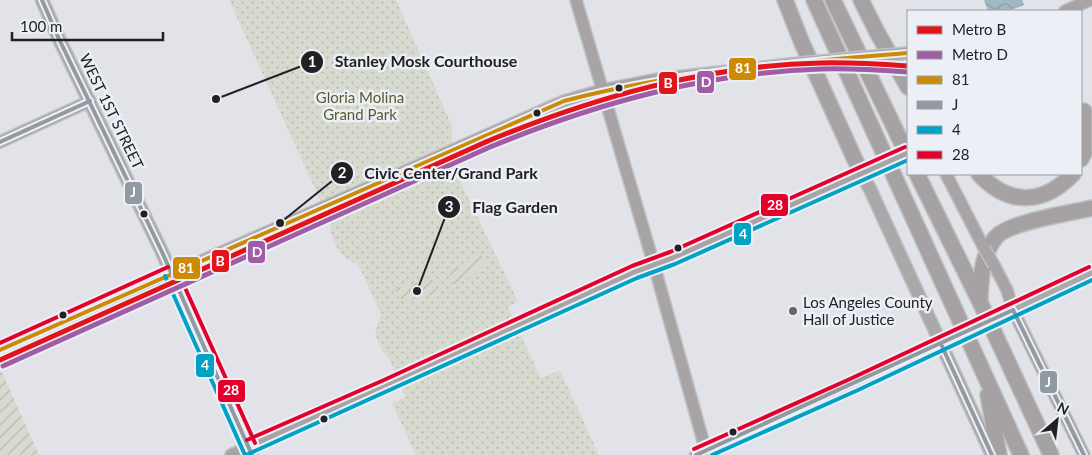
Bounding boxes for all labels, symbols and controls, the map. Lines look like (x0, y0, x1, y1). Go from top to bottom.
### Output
scale bar (12, 10, 164, 42)
legend (907, 10, 1082, 175)
text: 100 m (20, 17, 62, 35)
text: Metro B (952, 20, 1006, 38)
text: Metro D (952, 45, 1008, 63)
callout: Stanley Mosk Courthouse (300, 46, 528, 77)
street label: WEST 1ST STREET (76, 50, 148, 172)
text: Stanley Mosk Courthouse (335, 51, 518, 70)
text: 1 (308, 52, 316, 70)
line badge: 81 (728, 57, 757, 81)
text: 81 (735, 59, 751, 76)
line badge: D (696, 70, 715, 94)
text: 81 (952, 70, 969, 88)
line badge: B (658, 71, 678, 95)
text: D (701, 73, 712, 90)
text: B (663, 74, 673, 91)
unlabelled marker (614, 83, 624, 93)
park label: Gloria Molina Grand Park (316, 88, 404, 123)
text: J (952, 95, 958, 113)
unlabelled marker (532, 108, 542, 118)
text: 4 (952, 120, 961, 138)
text: 28 (952, 145, 969, 163)
callout: Civic Center/Grand Park (330, 158, 548, 189)
text: 2 (338, 163, 347, 181)
text: Civic Center/Grand Park (364, 163, 538, 182)
line badge: J (124, 181, 143, 205)
text: J (130, 183, 136, 200)
callout: Flag Garden (437, 192, 567, 223)
line badge: 28 (760, 193, 789, 217)
text: 28 (767, 196, 783, 213)
text: 3 (445, 197, 453, 215)
text: Flag Garden (472, 197, 558, 216)
unlabelled marker (139, 209, 149, 219)
line badge: 4 (733, 222, 752, 246)
text: 4 (739, 225, 747, 242)
line badge: D (247, 240, 266, 264)
text: D (252, 243, 263, 260)
unlabelled marker (673, 243, 683, 253)
line badge: B (211, 249, 230, 273)
text: B (215, 252, 225, 269)
line badge: 81 (172, 256, 201, 280)
text: 81 (178, 259, 194, 276)
place label: Los Angeles County Hall of Justice (803, 293, 933, 328)
marker: Los Angeles County Hall of Justice (787, 305, 799, 317)
unlabelled marker (58, 310, 68, 320)
line badge: 4 (195, 353, 215, 378)
text: 4 (201, 356, 209, 373)
line badge: J (1039, 370, 1058, 394)
text: J (1045, 373, 1051, 390)
line badge: 28 (217, 379, 246, 403)
text: 28 (223, 381, 239, 398)
north arrow (1032, 395, 1082, 445)
text: N (1055, 398, 1072, 418)
unlabelled marker (319, 414, 329, 424)
unlabelled marker (728, 427, 738, 437)

